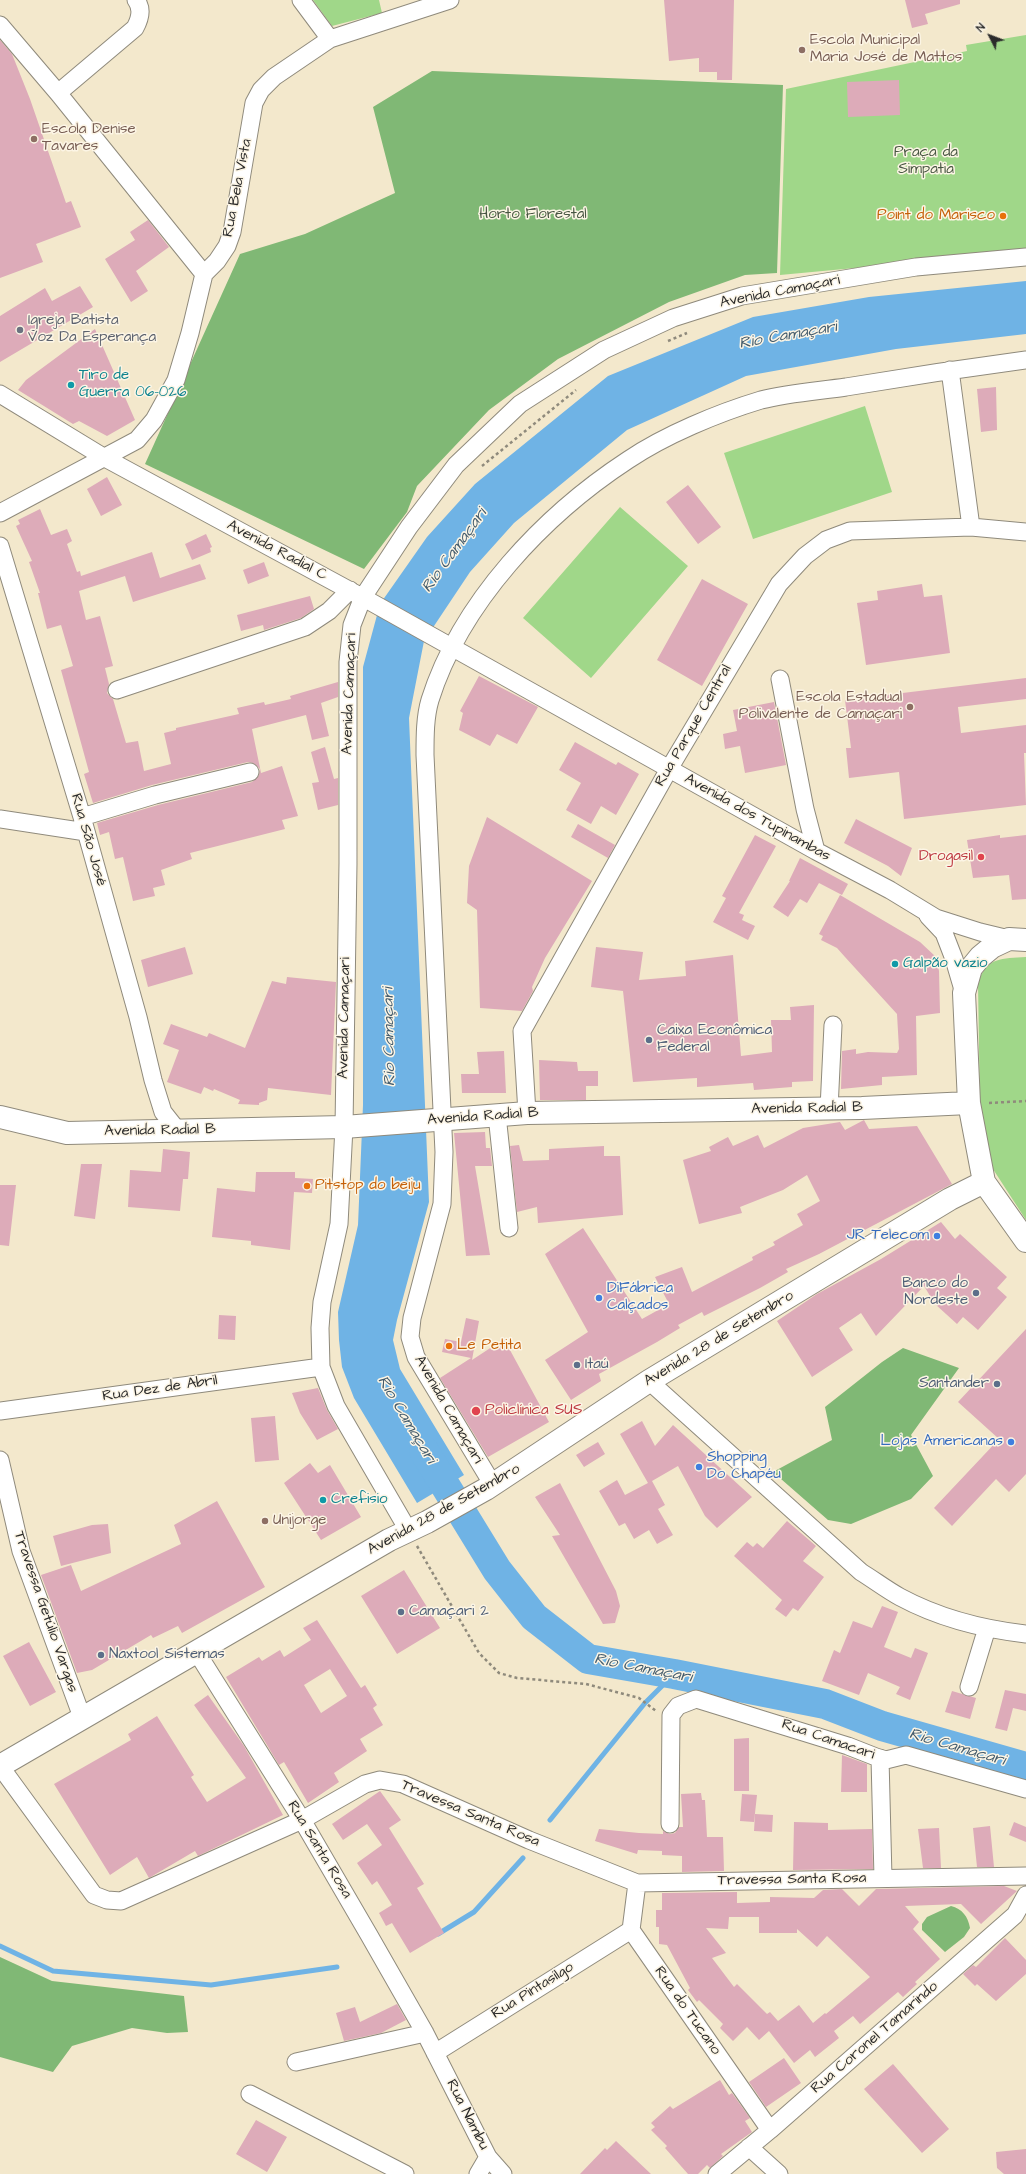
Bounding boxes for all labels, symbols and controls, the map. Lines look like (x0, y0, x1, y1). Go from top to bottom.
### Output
north arrow (970, 16, 1010, 56)
text: N (973, 20, 989, 35)
place label: Escola Municipal Maria José de Mattos (810, 32, 962, 67)
marker: Escola Municipal Maria José de Mattos (797, 45, 807, 55)
place label: Escola Denise Tavares (42, 121, 136, 156)
marker: Escola Denise Tavares (29, 134, 39, 144)
street label: Rua Bela Vista (220, 137, 256, 239)
park label: Praça da Simpatia (894, 144, 958, 179)
park label: Horto Florestal (479, 206, 587, 224)
place label: Point do Marisco (877, 207, 995, 225)
marker: Point do Marisco (998, 211, 1008, 221)
street label: Avenida Camaçari (718, 272, 842, 312)
place label: Igreja Batista Voz Da Esperança (28, 312, 156, 347)
water label: Rio Camaçari (738, 318, 838, 354)
marker: Igreja Batista Voz Da Esperança (15, 325, 25, 335)
place label: Tiro de Guerra 06-026 (79, 367, 186, 402)
marker: Tiro de Guerra 06-026 (66, 380, 76, 390)
water label: Rio Camaçari (418, 505, 492, 597)
street label: Avenida Radial C (224, 517, 330, 585)
street label: Avenida Camaçari (339, 633, 361, 755)
street label: Rua Parque Central (652, 662, 736, 790)
place label: Escola Estadual Polivalente de Camaçari (739, 689, 902, 724)
marker: Escola Estadual Polivalente de Camaçari (905, 702, 915, 712)
street label: Avenida dos Tupinambas (681, 770, 833, 866)
street label: Rua São José (66, 792, 110, 888)
place label: Drogasil (919, 848, 973, 866)
marker: Drogasil (976, 852, 986, 862)
place label: Galpão vazio (903, 955, 987, 973)
street label: Avenida Camaçari (335, 957, 355, 1079)
marker: Galpão vazio (890, 959, 900, 969)
water label: Rio Camaçari (380, 987, 400, 1087)
place label: Caixa Econômica Federal (657, 1022, 772, 1057)
marker: Caixa Econômica Federal (644, 1035, 654, 1045)
street label: Avenida Radial B (751, 1099, 863, 1119)
street label: Avenida Radial B (427, 1104, 539, 1130)
street label: Avenida Radial B (104, 1121, 216, 1141)
place label: Pitstop do beiju (315, 1177, 421, 1195)
marker: Pitstop do beiju (302, 1181, 312, 1191)
place label: JR Telecom (847, 1227, 929, 1245)
marker: JR Telecom (932, 1231, 942, 1241)
place label: Banco do Nordeste (902, 1275, 968, 1310)
place label: DiFábrica Calçados (607, 1280, 673, 1315)
street label: Avenida 28 de Setembro (641, 1287, 797, 1391)
marker: Banco do Nordeste (971, 1288, 981, 1298)
marker: DiFábrica Calçados (594, 1293, 604, 1303)
place label: Le Petita (457, 1337, 521, 1355)
marker: Le Petita (444, 1341, 454, 1351)
street label: Avenida Camaçari (410, 1353, 486, 1467)
place label: Itaú (585, 1356, 609, 1374)
marker: Itaú (572, 1360, 582, 1370)
street label: Rua Dez de Abril (101, 1372, 219, 1406)
water label: Rio Camaçari (372, 1373, 440, 1467)
place label: Santander (919, 1375, 989, 1393)
marker: Santander (992, 1379, 1002, 1389)
place label: Policlínica SUS (485, 1402, 582, 1420)
marker: Policlínica SUS (470, 1405, 482, 1417)
place label: Lojas Americanas (881, 1433, 1003, 1451)
marker: Lojas Americanas (1006, 1437, 1016, 1447)
place label: Shopping Do Chapéu (707, 1449, 781, 1484)
street label: Avenida 28 de Setembro (365, 1461, 523, 1559)
marker: Shopping Do Chapéu (694, 1462, 704, 1472)
place label: Crefisio (331, 1491, 387, 1509)
marker: Crefisio (318, 1495, 328, 1505)
place label: Unijorge (273, 1512, 326, 1530)
marker: Unijorge (260, 1516, 270, 1526)
street label: Travessa Getúlio Vargas (9, 1529, 81, 1695)
place label: Camaçari 2 (409, 1603, 489, 1621)
marker: Camaçari 2 (396, 1607, 406, 1617)
place label: Naxtool Sistemas (109, 1646, 225, 1664)
marker: Naxtool Sistemas (96, 1650, 106, 1660)
water label: Rio Camaçari (593, 1650, 693, 1688)
street label: Rua Camacari (779, 1716, 877, 1764)
water label: Rio Camaçari (907, 1725, 1007, 1771)
street label: Travessa Santa Rosa (398, 1777, 542, 1851)
street label: Rua Santa Rosa (283, 1798, 355, 1902)
street label: Travessa Santa Rosa (718, 1870, 866, 1890)
street label: Rua Pintasilgo (489, 1959, 577, 2023)
street label: Rua do Tucano (650, 1963, 724, 2059)
street label: Rua Coronel Tamarindo (808, 1978, 942, 2098)
street label: Rua Nambu (442, 2077, 492, 2153)

